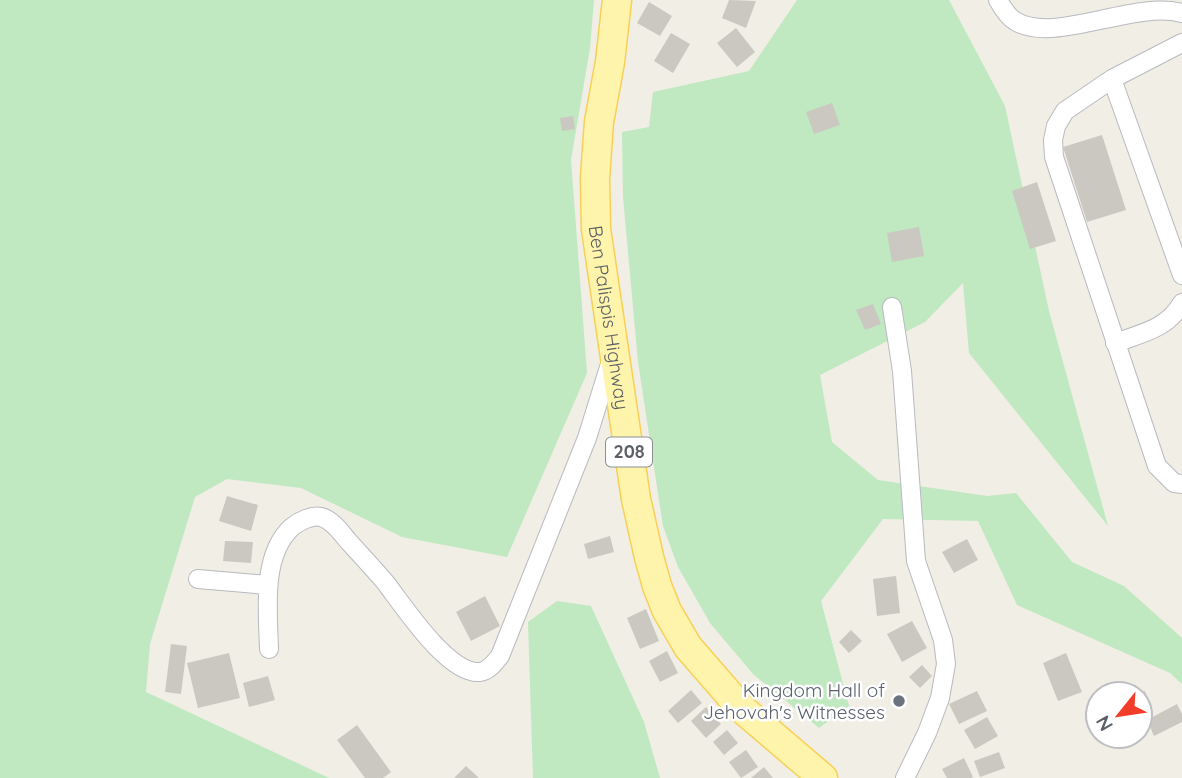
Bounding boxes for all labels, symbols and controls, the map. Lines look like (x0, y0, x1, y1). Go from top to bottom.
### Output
street label: Ben Palispis Highway (584, 224, 635, 411)
road number: 208 (606, 438, 652, 466)
place label: Kingdom Hall of Jehovah's Witnesses (703, 678, 885, 724)
north arrow (1084, 680, 1154, 750)
marker: Kingdom Hall of Jehovah's Witnesses (891, 693, 907, 709)
text: N (1090, 711, 1118, 736)

